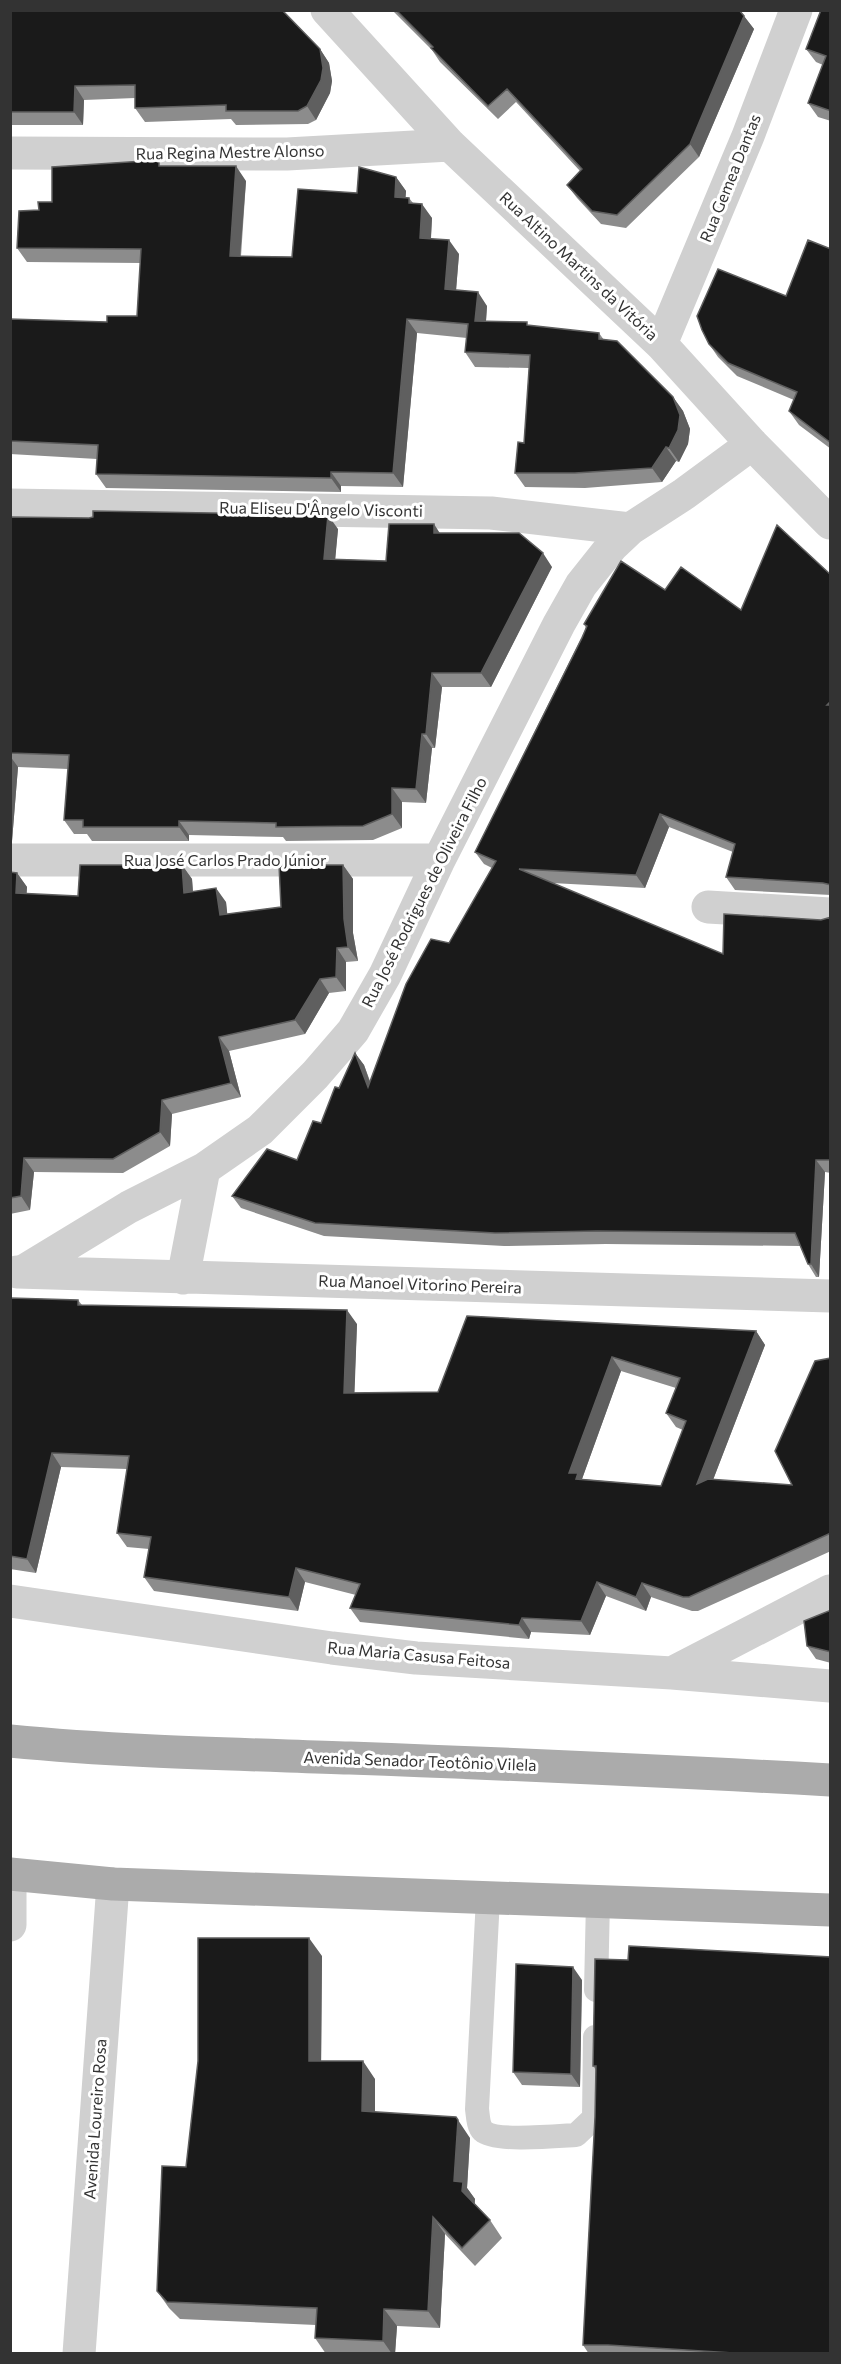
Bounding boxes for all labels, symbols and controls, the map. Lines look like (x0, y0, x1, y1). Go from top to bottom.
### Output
street label: Rua Gemea Dantas (695, 111, 764, 245)
street label: Rua Regina Mestre Alonso (135, 140, 325, 163)
street label: Rua Altino Martins da Vitória (496, 187, 662, 344)
street label: Rua Eliseu D'Ângelo Visconti (219, 497, 423, 520)
street label: Rua José Rodrigues de Oliveira Filho (357, 773, 490, 1010)
street label: Rua José Carlos Prado Júnior (124, 850, 327, 869)
street label: Rua Manoel Vitorino Pereira (318, 1270, 522, 1297)
street label: Rua Maria Casusa Feitosa (327, 1637, 511, 1672)
street label: Avenida Senador Teotônio Vilela (303, 1747, 537, 1774)
street label: Avenida Loureiro Rosa (79, 2038, 110, 2200)

